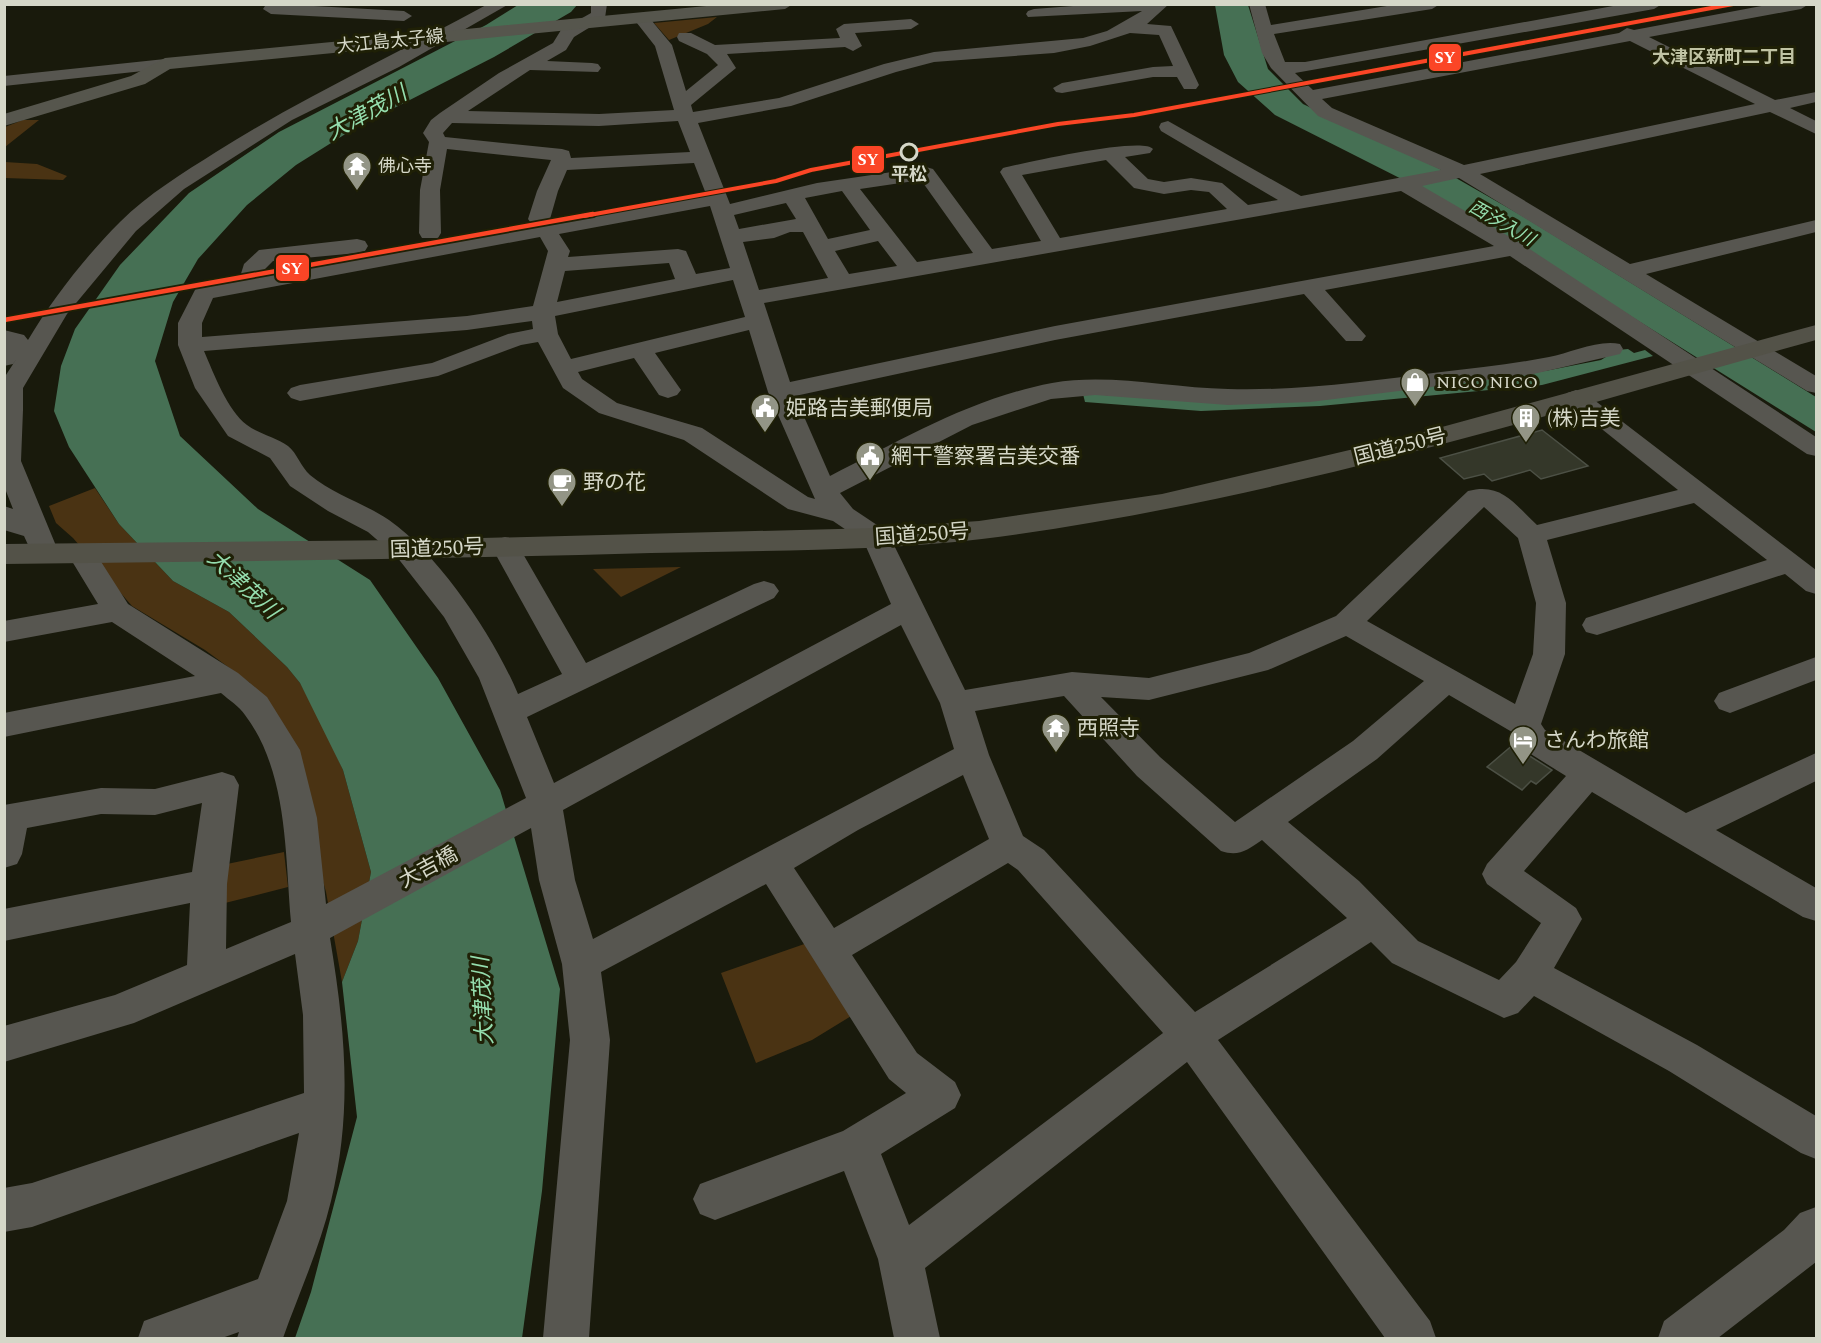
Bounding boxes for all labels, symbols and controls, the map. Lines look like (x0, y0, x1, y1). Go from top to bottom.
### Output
street label: 大江島太子線 (335, 22, 445, 61)
line badge: SY (1428, 43, 1462, 72)
district label: 大津区新町二丁目 (1652, 44, 1796, 71)
text: SY (1434, 46, 1456, 70)
water label: 大津茂川 (320, 77, 415, 149)
marker: 平松 (900, 143, 918, 161)
line badge: SY (851, 145, 885, 174)
text: SY (857, 148, 879, 172)
temple icon: 佛心寺 (341, 150, 373, 192)
place label: 佛心寺 (378, 153, 432, 180)
place label: 平松 (891, 161, 927, 188)
water label: 西汐入川 (1464, 194, 1541, 254)
line badge: SY (275, 254, 310, 282)
text: SY (281, 257, 303, 281)
shop icon: NICO NICO (1399, 366, 1431, 408)
place label: NICO NICO (1436, 369, 1538, 396)
public building icon: 姫路吉美郵便局 (749, 392, 781, 434)
place label: 姫路吉美郵便局 (786, 393, 933, 425)
building icon: (株)吉美 (1510, 402, 1542, 444)
place label: (株)吉美 (1547, 403, 1621, 435)
street label: 国道250号 (1351, 420, 1450, 474)
public building icon: 網干警察署吉美交番 (854, 440, 886, 482)
place label: 網干警察署吉美交番 (891, 441, 1080, 473)
cafe icon: 野の花 (546, 466, 578, 508)
place label: 野の花 (583, 467, 646, 499)
street label: 国道250号 (874, 516, 970, 554)
street label: 国道250号 (389, 531, 485, 567)
water label: 大津茂川 (200, 543, 288, 629)
temple icon: 西照寺 (1040, 712, 1072, 754)
place label: 西照寺 (1077, 713, 1140, 745)
hotel icon: さんわ旅館 (1507, 724, 1539, 766)
place label: さんわ旅館 (1544, 725, 1649, 757)
street label: 大吉橋 (393, 839, 464, 897)
water label: 大津茂川 (465, 954, 502, 1046)

